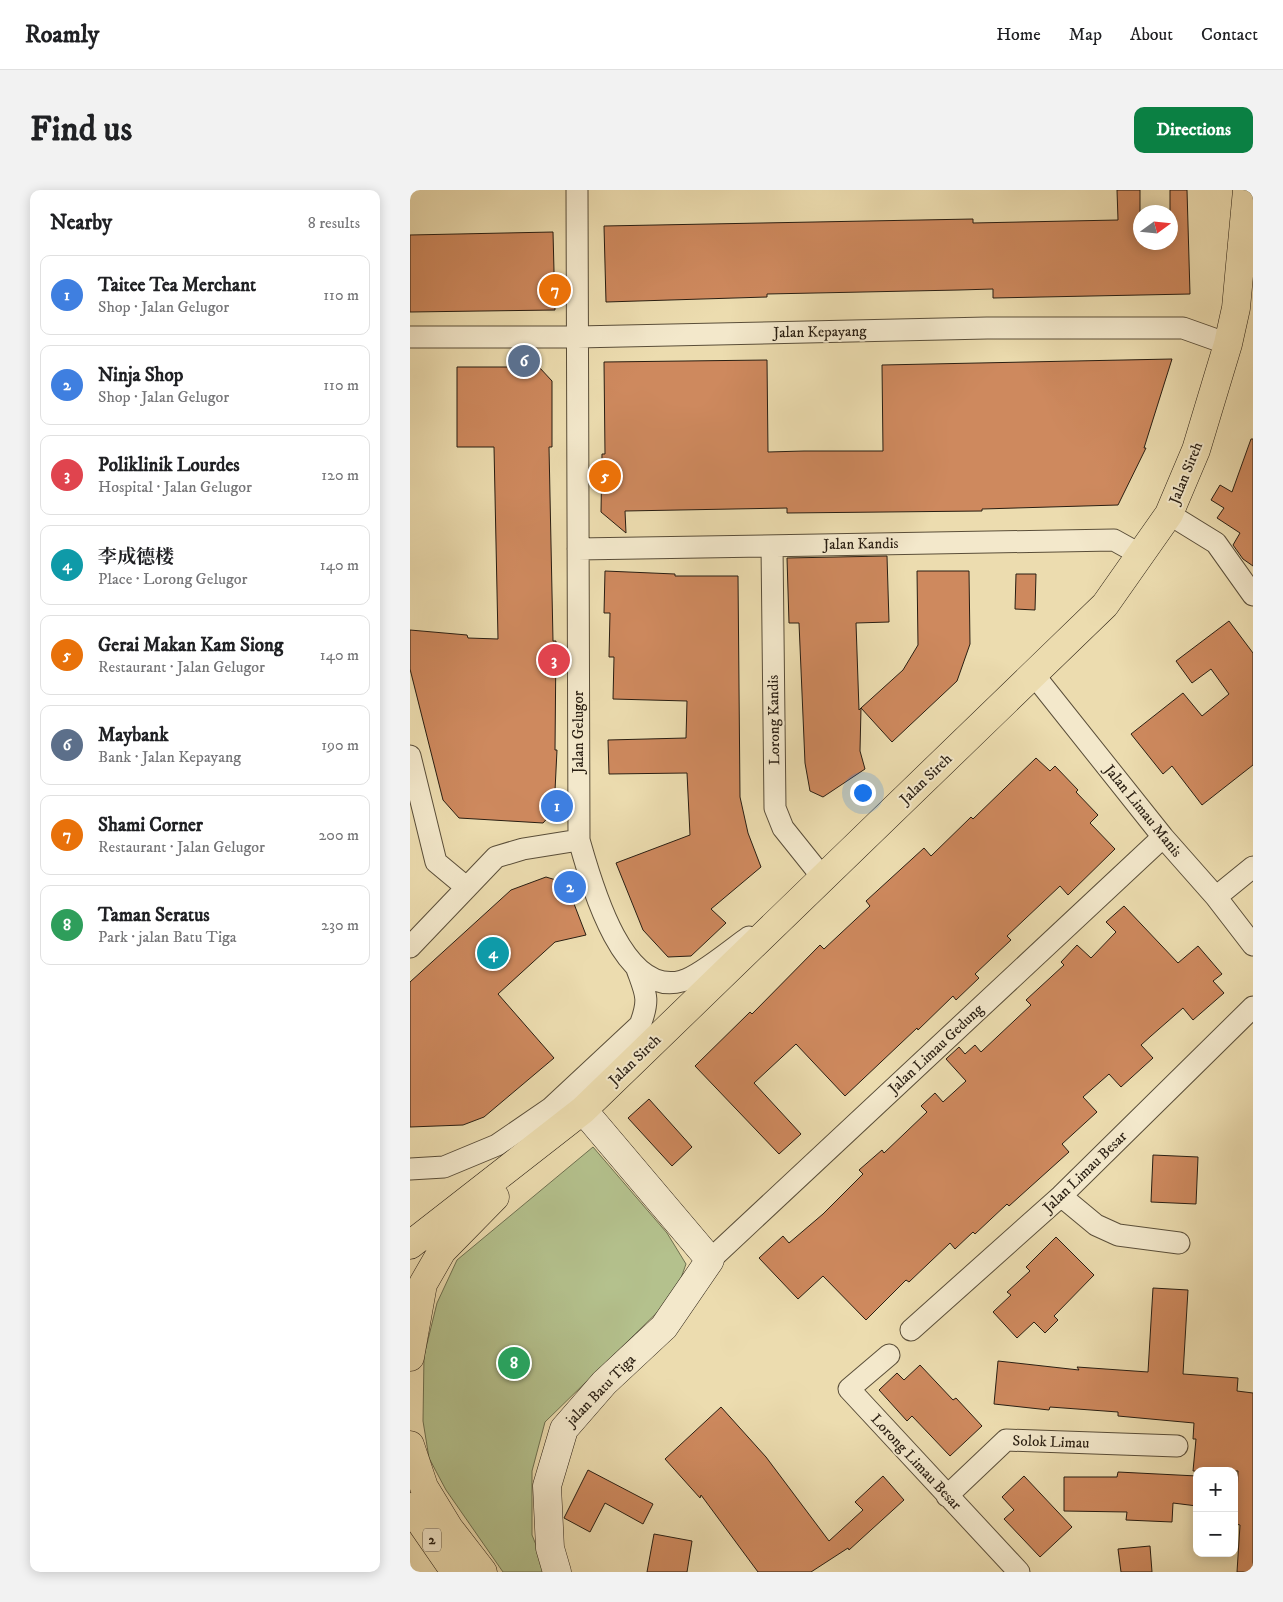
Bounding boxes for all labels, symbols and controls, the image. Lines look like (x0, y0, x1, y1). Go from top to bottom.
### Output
text: Roamly (25, 20, 99, 50)
text: Home (996, 24, 1041, 46)
text: Map (1069, 24, 1102, 46)
text: About (1130, 24, 1173, 46)
text: Contact (1201, 24, 1258, 46)
button: Directions (1134, 107, 1253, 153)
text: Find us (30, 108, 132, 152)
north arrow (1133, 205, 1178, 250)
text: Nearby (50, 210, 112, 236)
text: 8 results (308, 213, 360, 233)
pin: 7 (539, 271, 571, 309)
text: Taitee Tea Merchant (98, 274, 256, 297)
text: 1 (64, 285, 70, 305)
text: 110 m (323, 285, 359, 305)
text: Shop · Jalan Gelugor (98, 297, 229, 317)
street label: Jalan Kepayang (771, 322, 867, 342)
pin: 6 (508, 342, 540, 380)
text: Ninja Shop (98, 364, 183, 387)
text: 2 (63, 375, 71, 395)
text: 110 m (323, 375, 359, 395)
text: Shop · Jalan Gelugor (98, 387, 229, 407)
street label: Jalan Sireh (1164, 439, 1207, 509)
text: Poliklinik Lourdes (98, 454, 240, 477)
pin: 5 (589, 457, 621, 495)
text: 3 (64, 465, 70, 485)
text: 120 m (321, 465, 359, 485)
text: Hospital · Jalan Gelugor (98, 477, 252, 497)
street label: Jalan Kandis (821, 534, 899, 554)
text: 李成德楼 (98, 546, 174, 569)
text: 4 (62, 555, 72, 575)
text: 140 m (320, 555, 359, 575)
text: Place · Lorong Gelugor (98, 569, 247, 589)
text: Gerai Makan Kam Siong (98, 634, 283, 657)
pin: 3 (538, 641, 570, 679)
text: 5 (63, 645, 71, 665)
text: 140 m (320, 645, 359, 665)
text: Restaurant · Jalan Gelugor (98, 657, 265, 677)
street label: Lorong Kandis (764, 675, 784, 765)
street label: Jalan Gelugor (569, 690, 588, 775)
text: Maybank (98, 724, 169, 747)
text: 6 (63, 735, 71, 755)
text: 190 m (321, 735, 359, 755)
text: Bank · Jalan Kepayang (98, 747, 241, 767)
street label: Jalan Sireh (894, 749, 956, 810)
street label: Jalan Limau Manis (1099, 759, 1186, 861)
your location (850, 780, 876, 806)
pin: 1 (541, 787, 573, 825)
text: Shami Corner (98, 814, 203, 837)
text: 7 (63, 825, 71, 845)
text: 200 m (318, 825, 359, 845)
text: Restaurant · Jalan Gelugor (98, 837, 265, 857)
pin: 2 (554, 868, 586, 906)
text: Taman Seratus (98, 904, 210, 927)
text: 8 (63, 915, 71, 935)
text: 230 m (321, 915, 359, 935)
text: Park · jalan Batu Tiga (98, 927, 237, 947)
pin: 4 (477, 934, 509, 972)
street label: Jalan Limau Gedung (883, 1000, 988, 1099)
street label: Jalan Sireh (603, 1030, 665, 1091)
street label: Jalan Limau Besar (1038, 1127, 1131, 1218)
pin: 8 (498, 1344, 530, 1382)
street label: jalan Batu Tiga (561, 1350, 640, 1431)
street label: Lorong Limau Besar (867, 1410, 966, 1514)
street label: Solok Limau (1012, 1431, 1090, 1453)
map controls (1193, 1467, 1238, 1557)
button: + (1193, 1467, 1238, 1512)
button: − (1193, 1512, 1238, 1557)
road number: 2 (423, 1528, 441, 1552)

